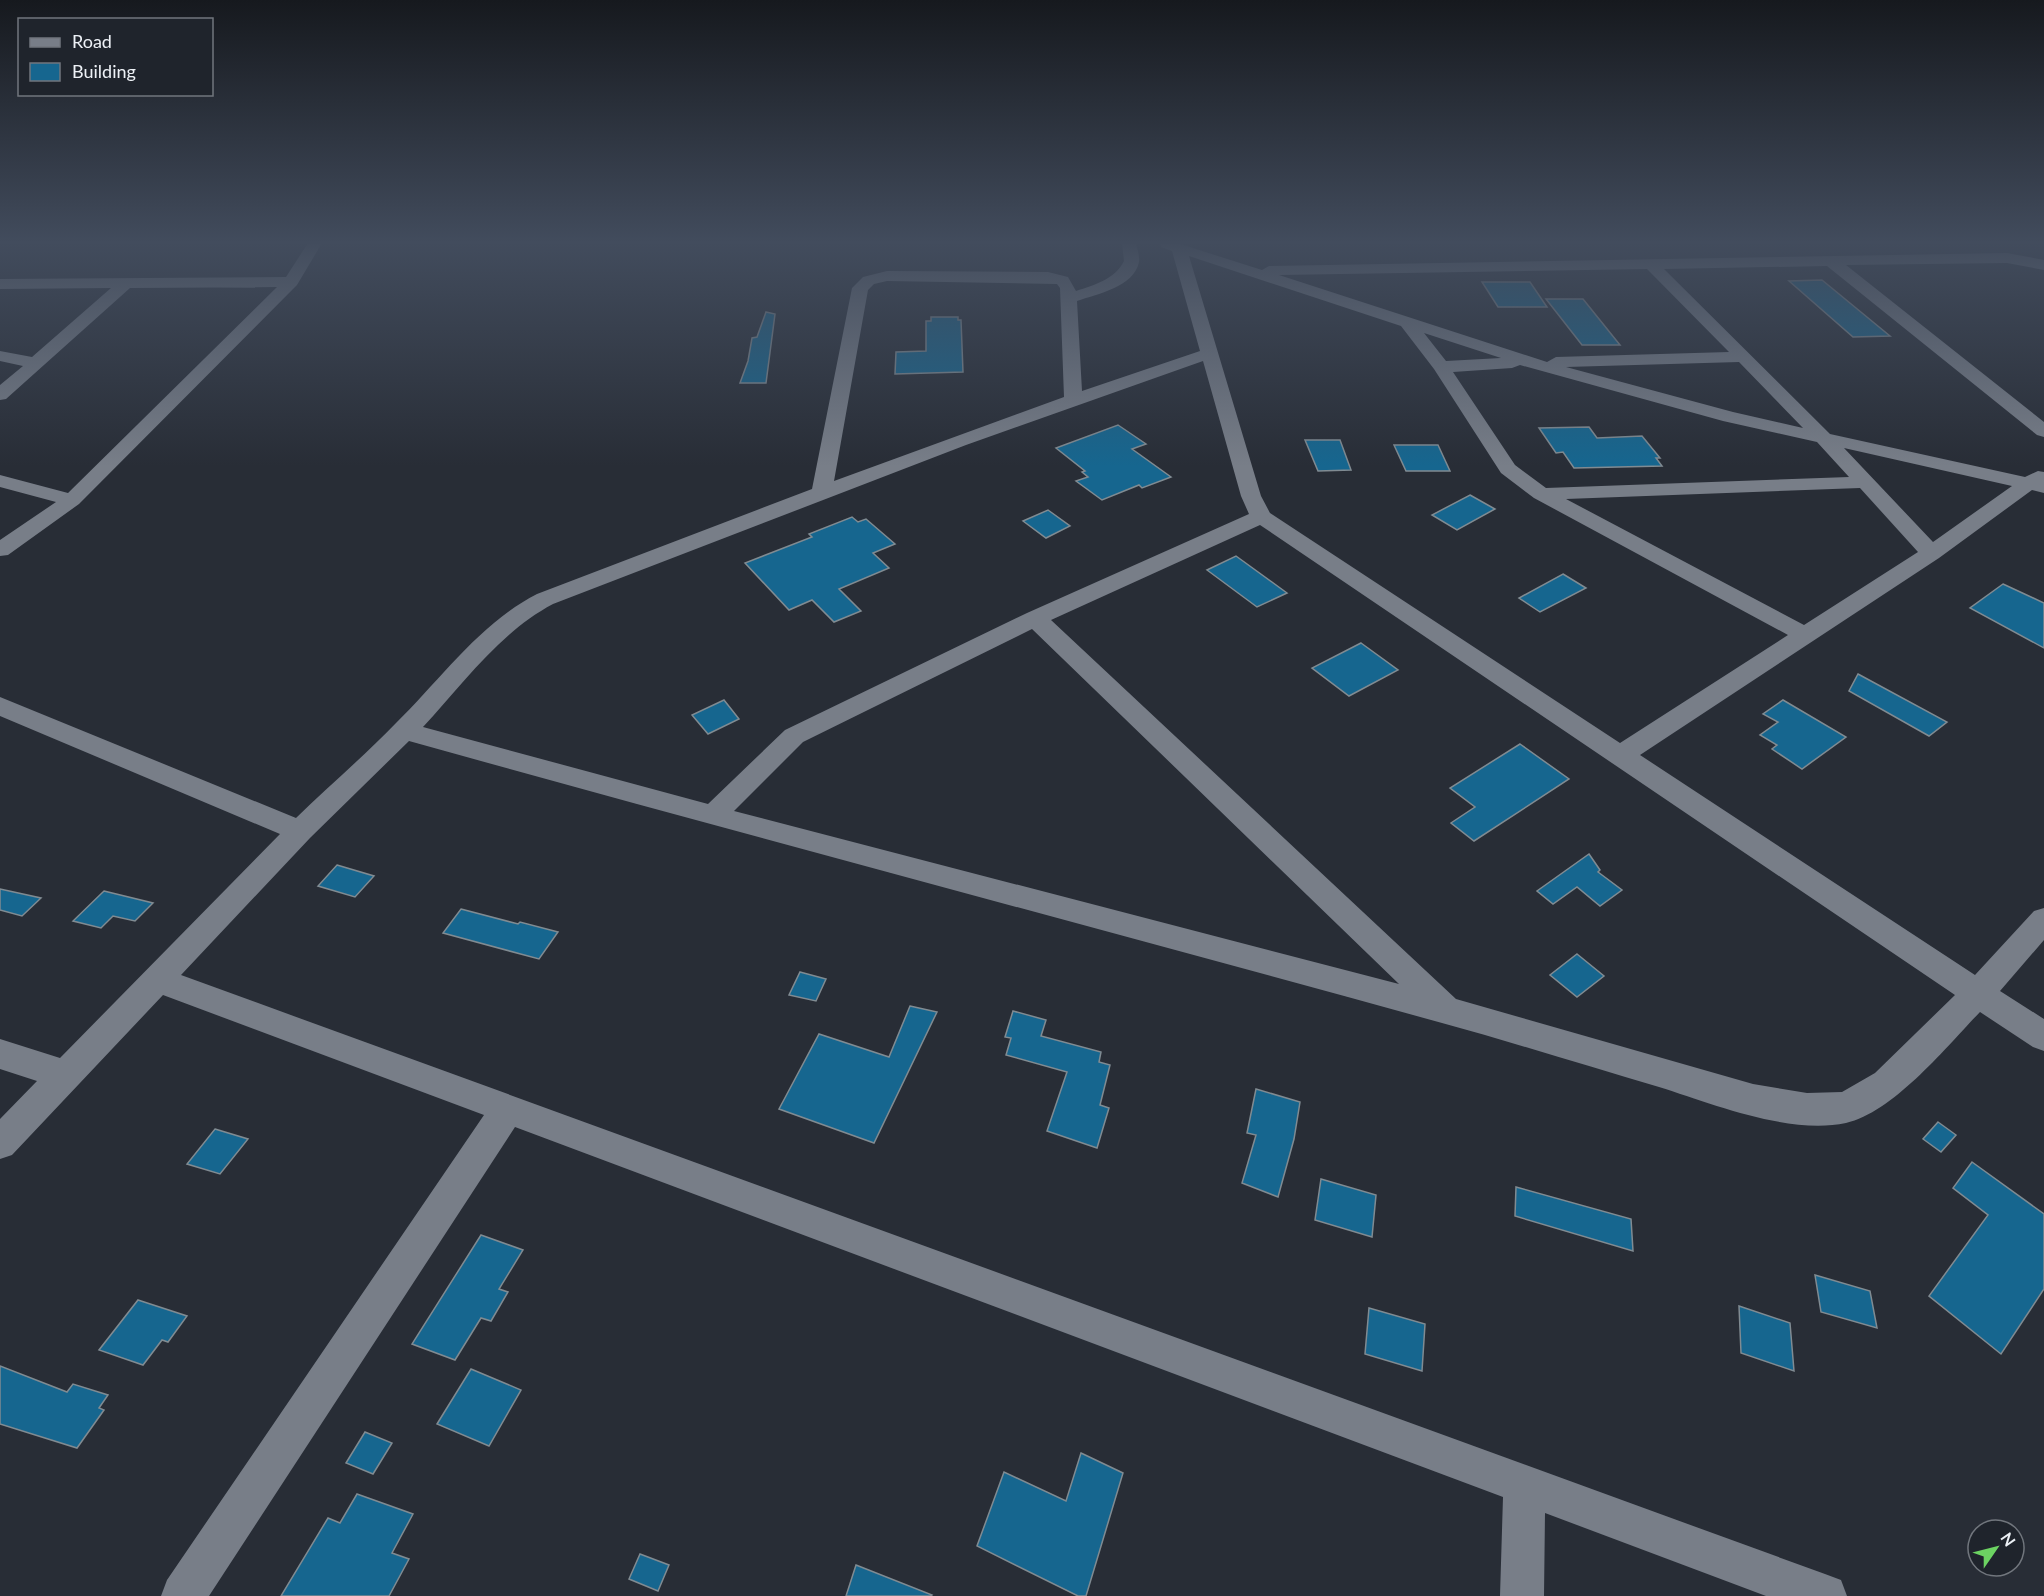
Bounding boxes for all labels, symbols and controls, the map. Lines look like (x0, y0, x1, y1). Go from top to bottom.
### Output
legend (18, 18, 213, 96)
text: Road (72, 30, 112, 52)
text: Building (72, 60, 136, 82)
north arrow (1966, 1518, 2026, 1578)
text: N (1997, 1529, 2020, 1550)

